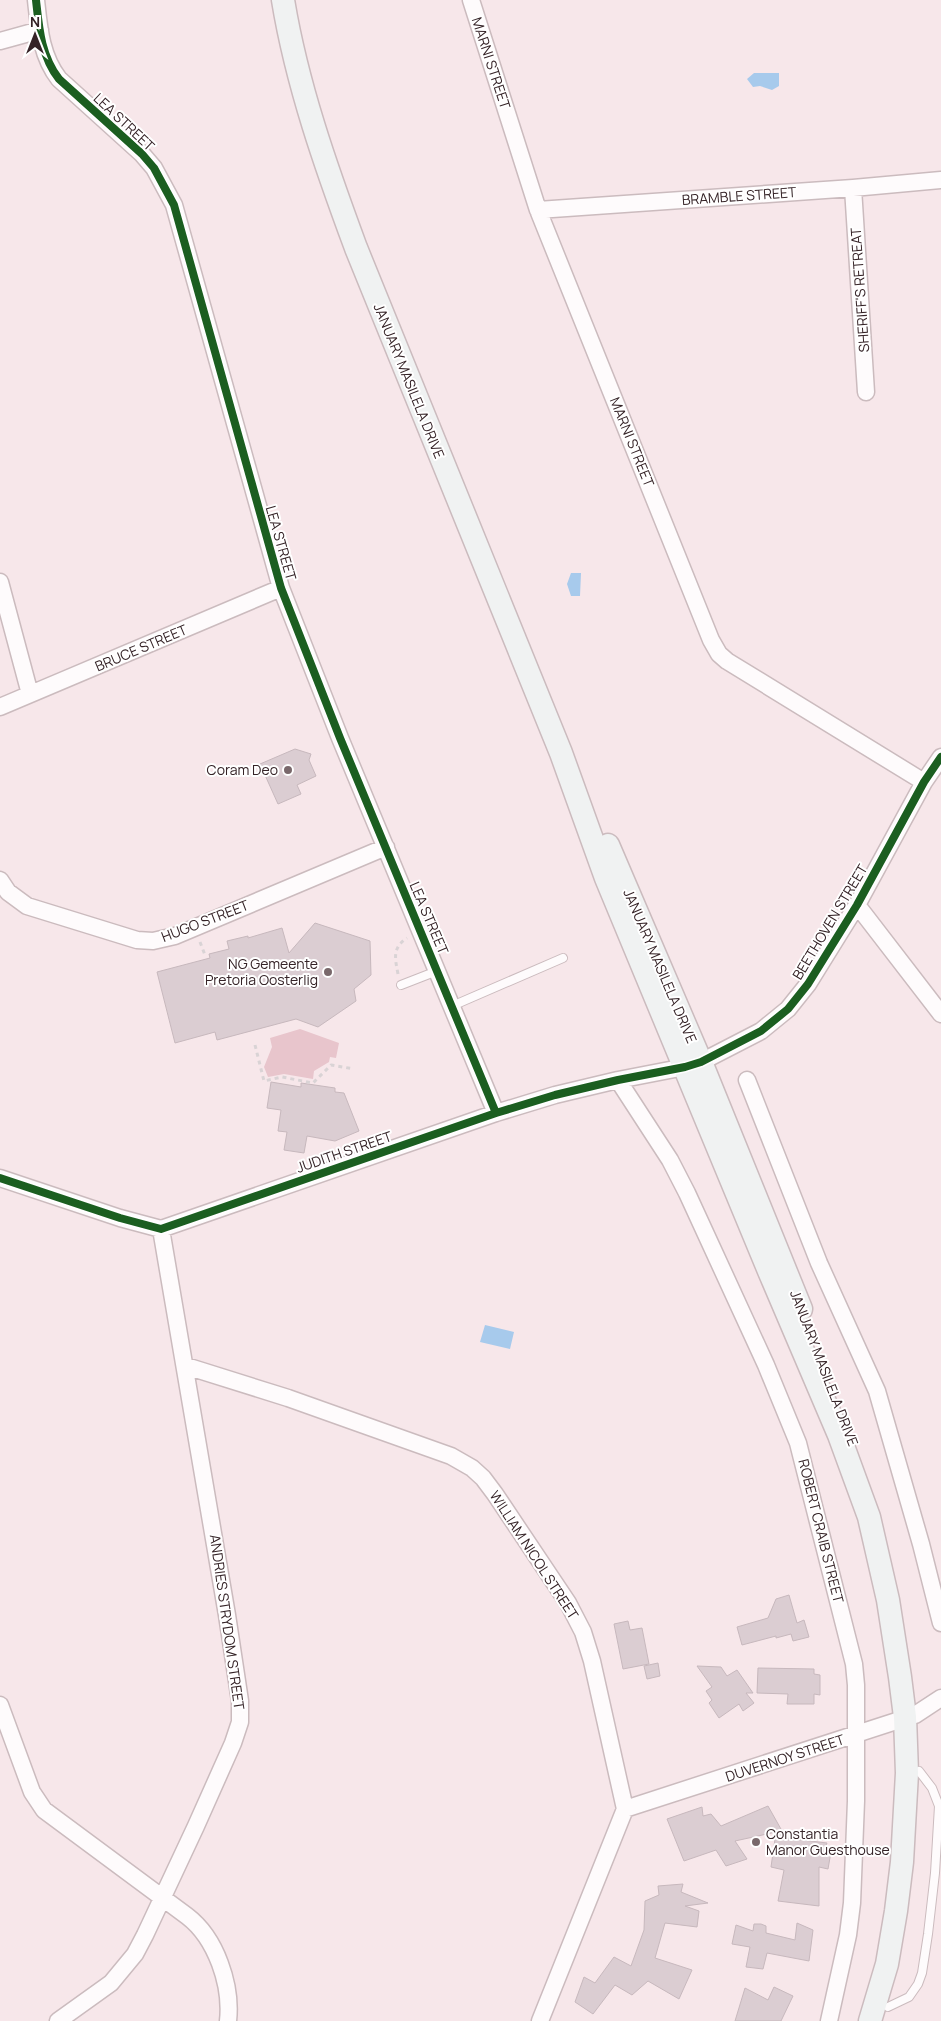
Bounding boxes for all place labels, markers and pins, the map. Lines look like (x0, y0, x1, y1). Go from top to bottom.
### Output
place label: Coram Deo (207, 760, 278, 779)
marker: Coram Deo (282, 764, 294, 776)
place label: NG Gemeente Pretoria Oosterlig (205, 954, 318, 989)
marker: NG Gemeente Pretoria Oosterlig (322, 966, 334, 978)
place label: Constantia Manor Guesthouse (766, 1824, 890, 1859)
marker: Constantia Manor Guesthouse (750, 1836, 762, 1848)

